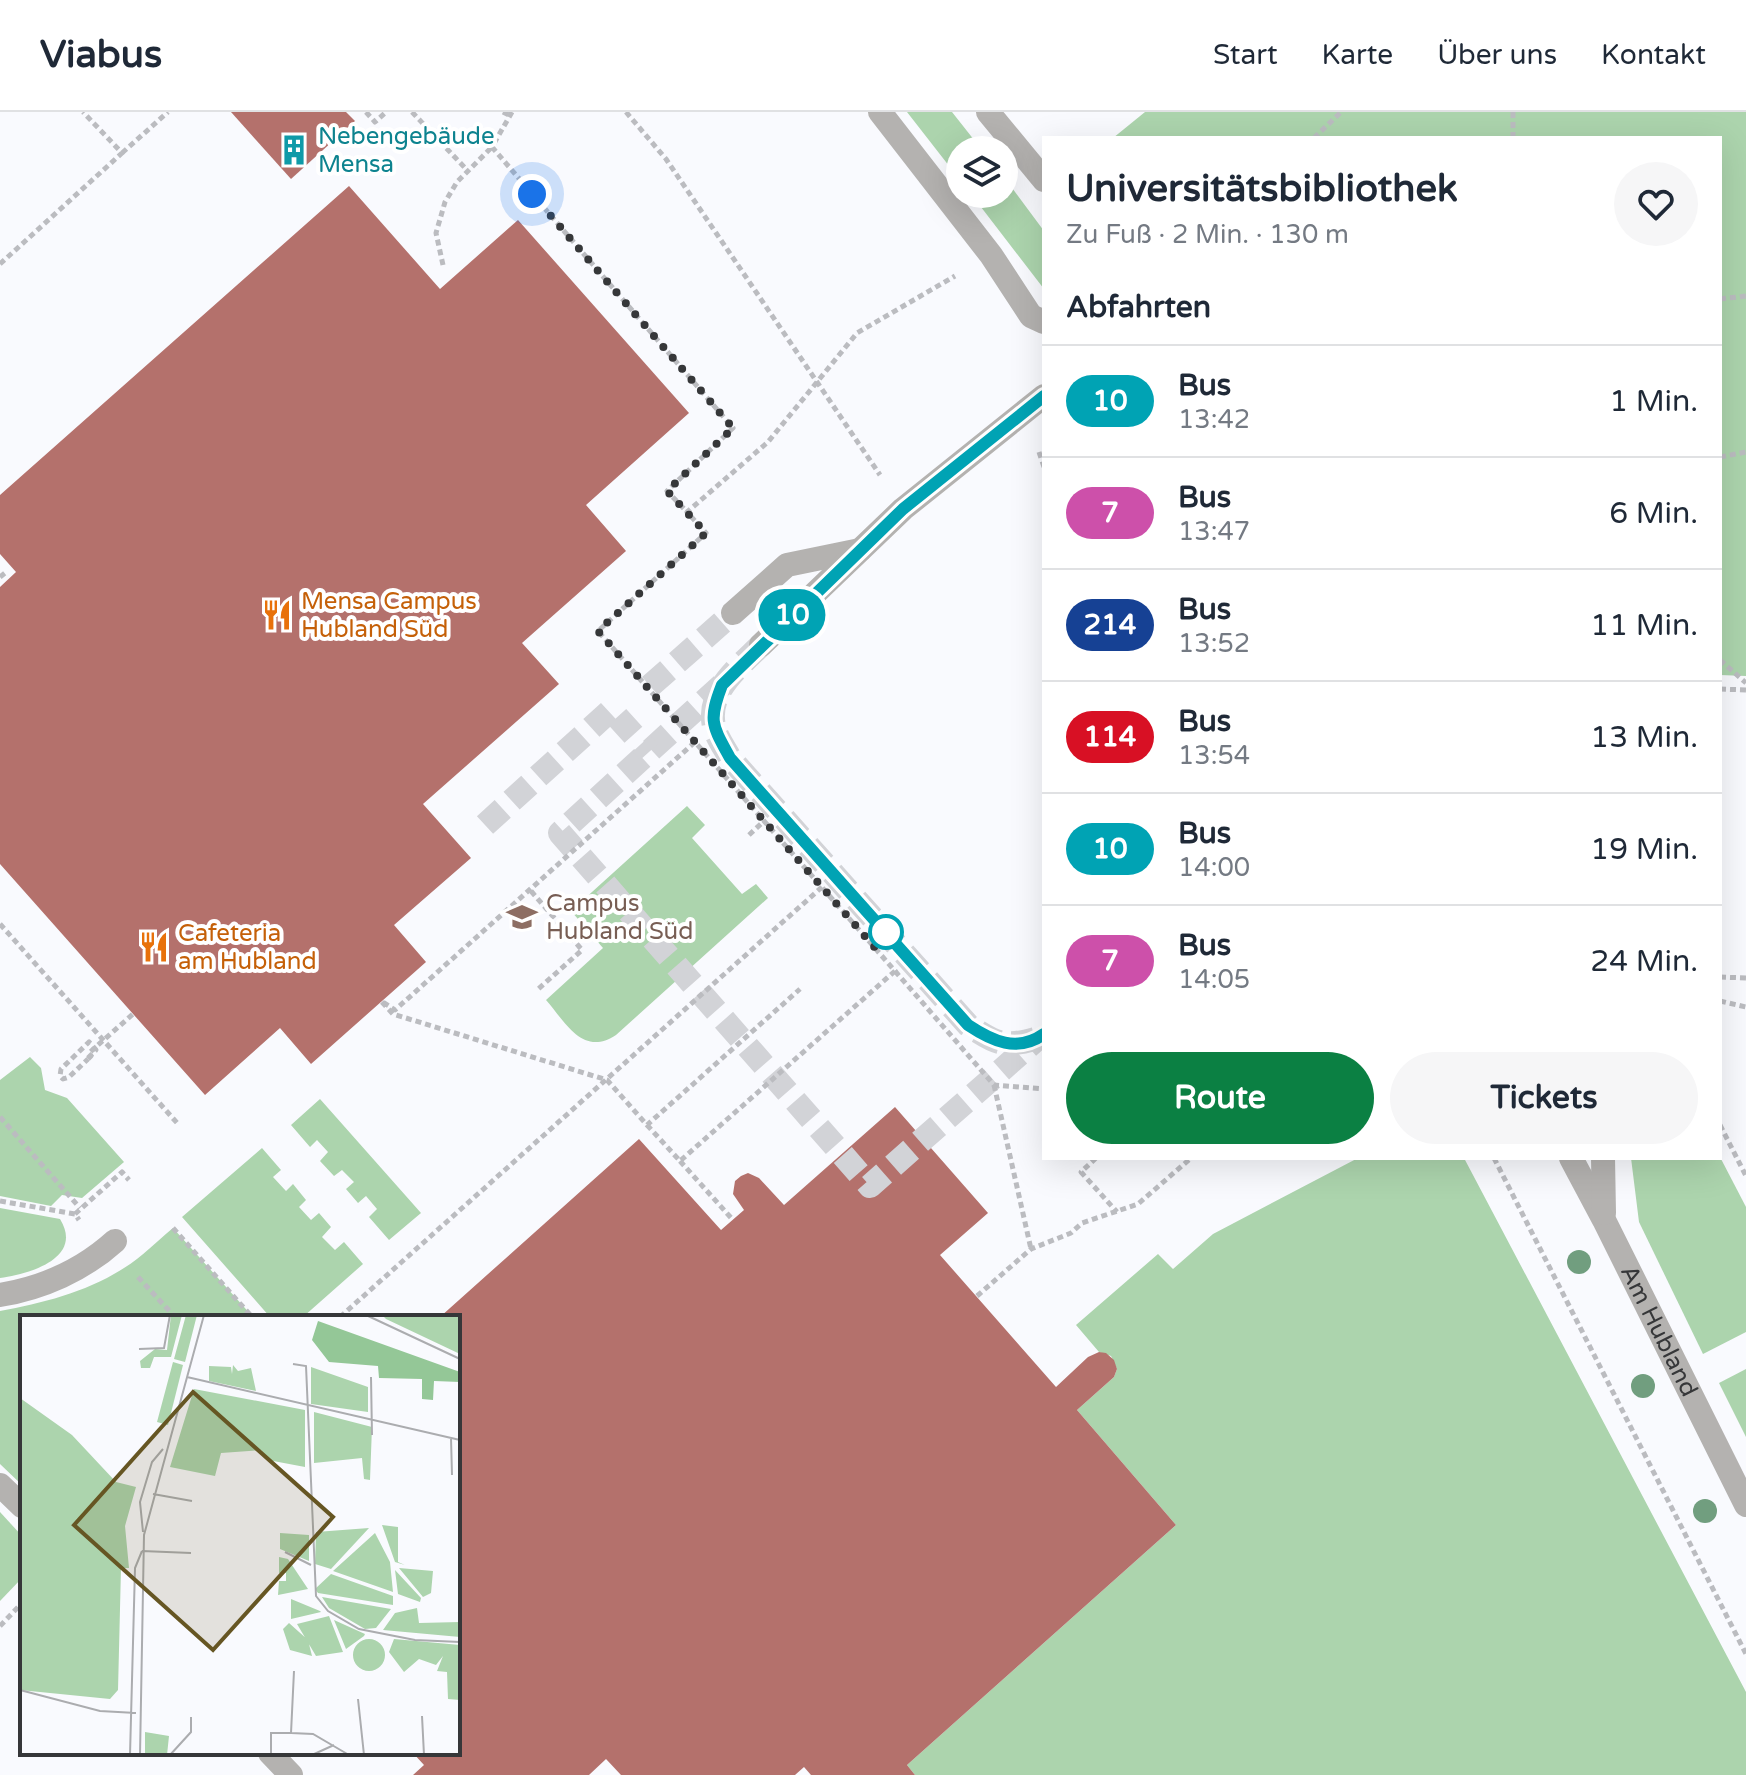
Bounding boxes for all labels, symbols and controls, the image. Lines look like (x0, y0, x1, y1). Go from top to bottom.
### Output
text: Viabus (40, 32, 162, 78)
text: Start (1213, 38, 1278, 72)
text: Karte (1322, 38, 1393, 72)
text: Über uns (1437, 38, 1557, 72)
text: Kontakt (1601, 38, 1706, 72)
place label: Nebengebäude Mensa (318, 122, 494, 179)
building icon: Nebengebäude Mensa (277, 133, 311, 167)
map controls (946, 136, 1018, 208)
button: layers (946, 136, 1018, 208)
button: heart (1614, 162, 1698, 246)
text: Universitätsbibliothek (1066, 166, 1458, 212)
your location (512, 174, 552, 214)
text: Zu Fuß · 2 Min. · 130 m (1066, 219, 1349, 250)
text: Abfahrten (1066, 289, 1211, 326)
text: Bus (1178, 367, 1231, 404)
text: 1 Min. (1609, 383, 1698, 420)
text: 10 (1092, 384, 1128, 418)
text: 13:42 (1178, 404, 1250, 435)
text: Bus (1178, 479, 1231, 516)
text: 6 Min. (1609, 495, 1698, 532)
text: 7 (1101, 496, 1119, 530)
text: 13:47 (1178, 516, 1250, 547)
place label: Mensa Campus Hubland Süd (301, 587, 477, 644)
line badge: 10 (756, 589, 828, 641)
text: Bus (1178, 591, 1231, 628)
restaurant icon: Mensa Campus Hubland Süd (260, 598, 294, 632)
text: 10 (774, 598, 810, 632)
text: 11 Min. (1590, 607, 1698, 644)
text: 214 (1084, 608, 1136, 642)
text: 13:52 (1178, 628, 1250, 659)
text: Bus (1178, 703, 1231, 740)
text: 13 Min. (1590, 719, 1698, 756)
text: 114 (1084, 720, 1136, 754)
text: 13:54 (1178, 740, 1250, 771)
text: Bus (1178, 815, 1231, 852)
text: 19 Min. (1590, 831, 1698, 868)
text: 10 (1092, 832, 1128, 866)
text: 14:00 (1178, 852, 1250, 883)
place label: Campus Hubland Süd (546, 889, 693, 946)
school or university icon: Campus Hubland Süd (505, 900, 539, 934)
unlabelled marker (869, 915, 903, 949)
place label: Cafeteria am Hubland (178, 919, 317, 976)
text: Bus (1178, 927, 1231, 964)
restaurant icon: Cafeteria am Hubland (137, 930, 171, 964)
text: 24 Min. (1590, 943, 1698, 980)
text: 7 (1101, 944, 1119, 978)
text: 14:05 (1178, 964, 1250, 995)
button: Route (1066, 1052, 1374, 1144)
button: Tickets (1390, 1052, 1698, 1144)
street label: Am Hubland (1614, 1261, 1704, 1401)
inset map (20, 1315, 460, 1755)

